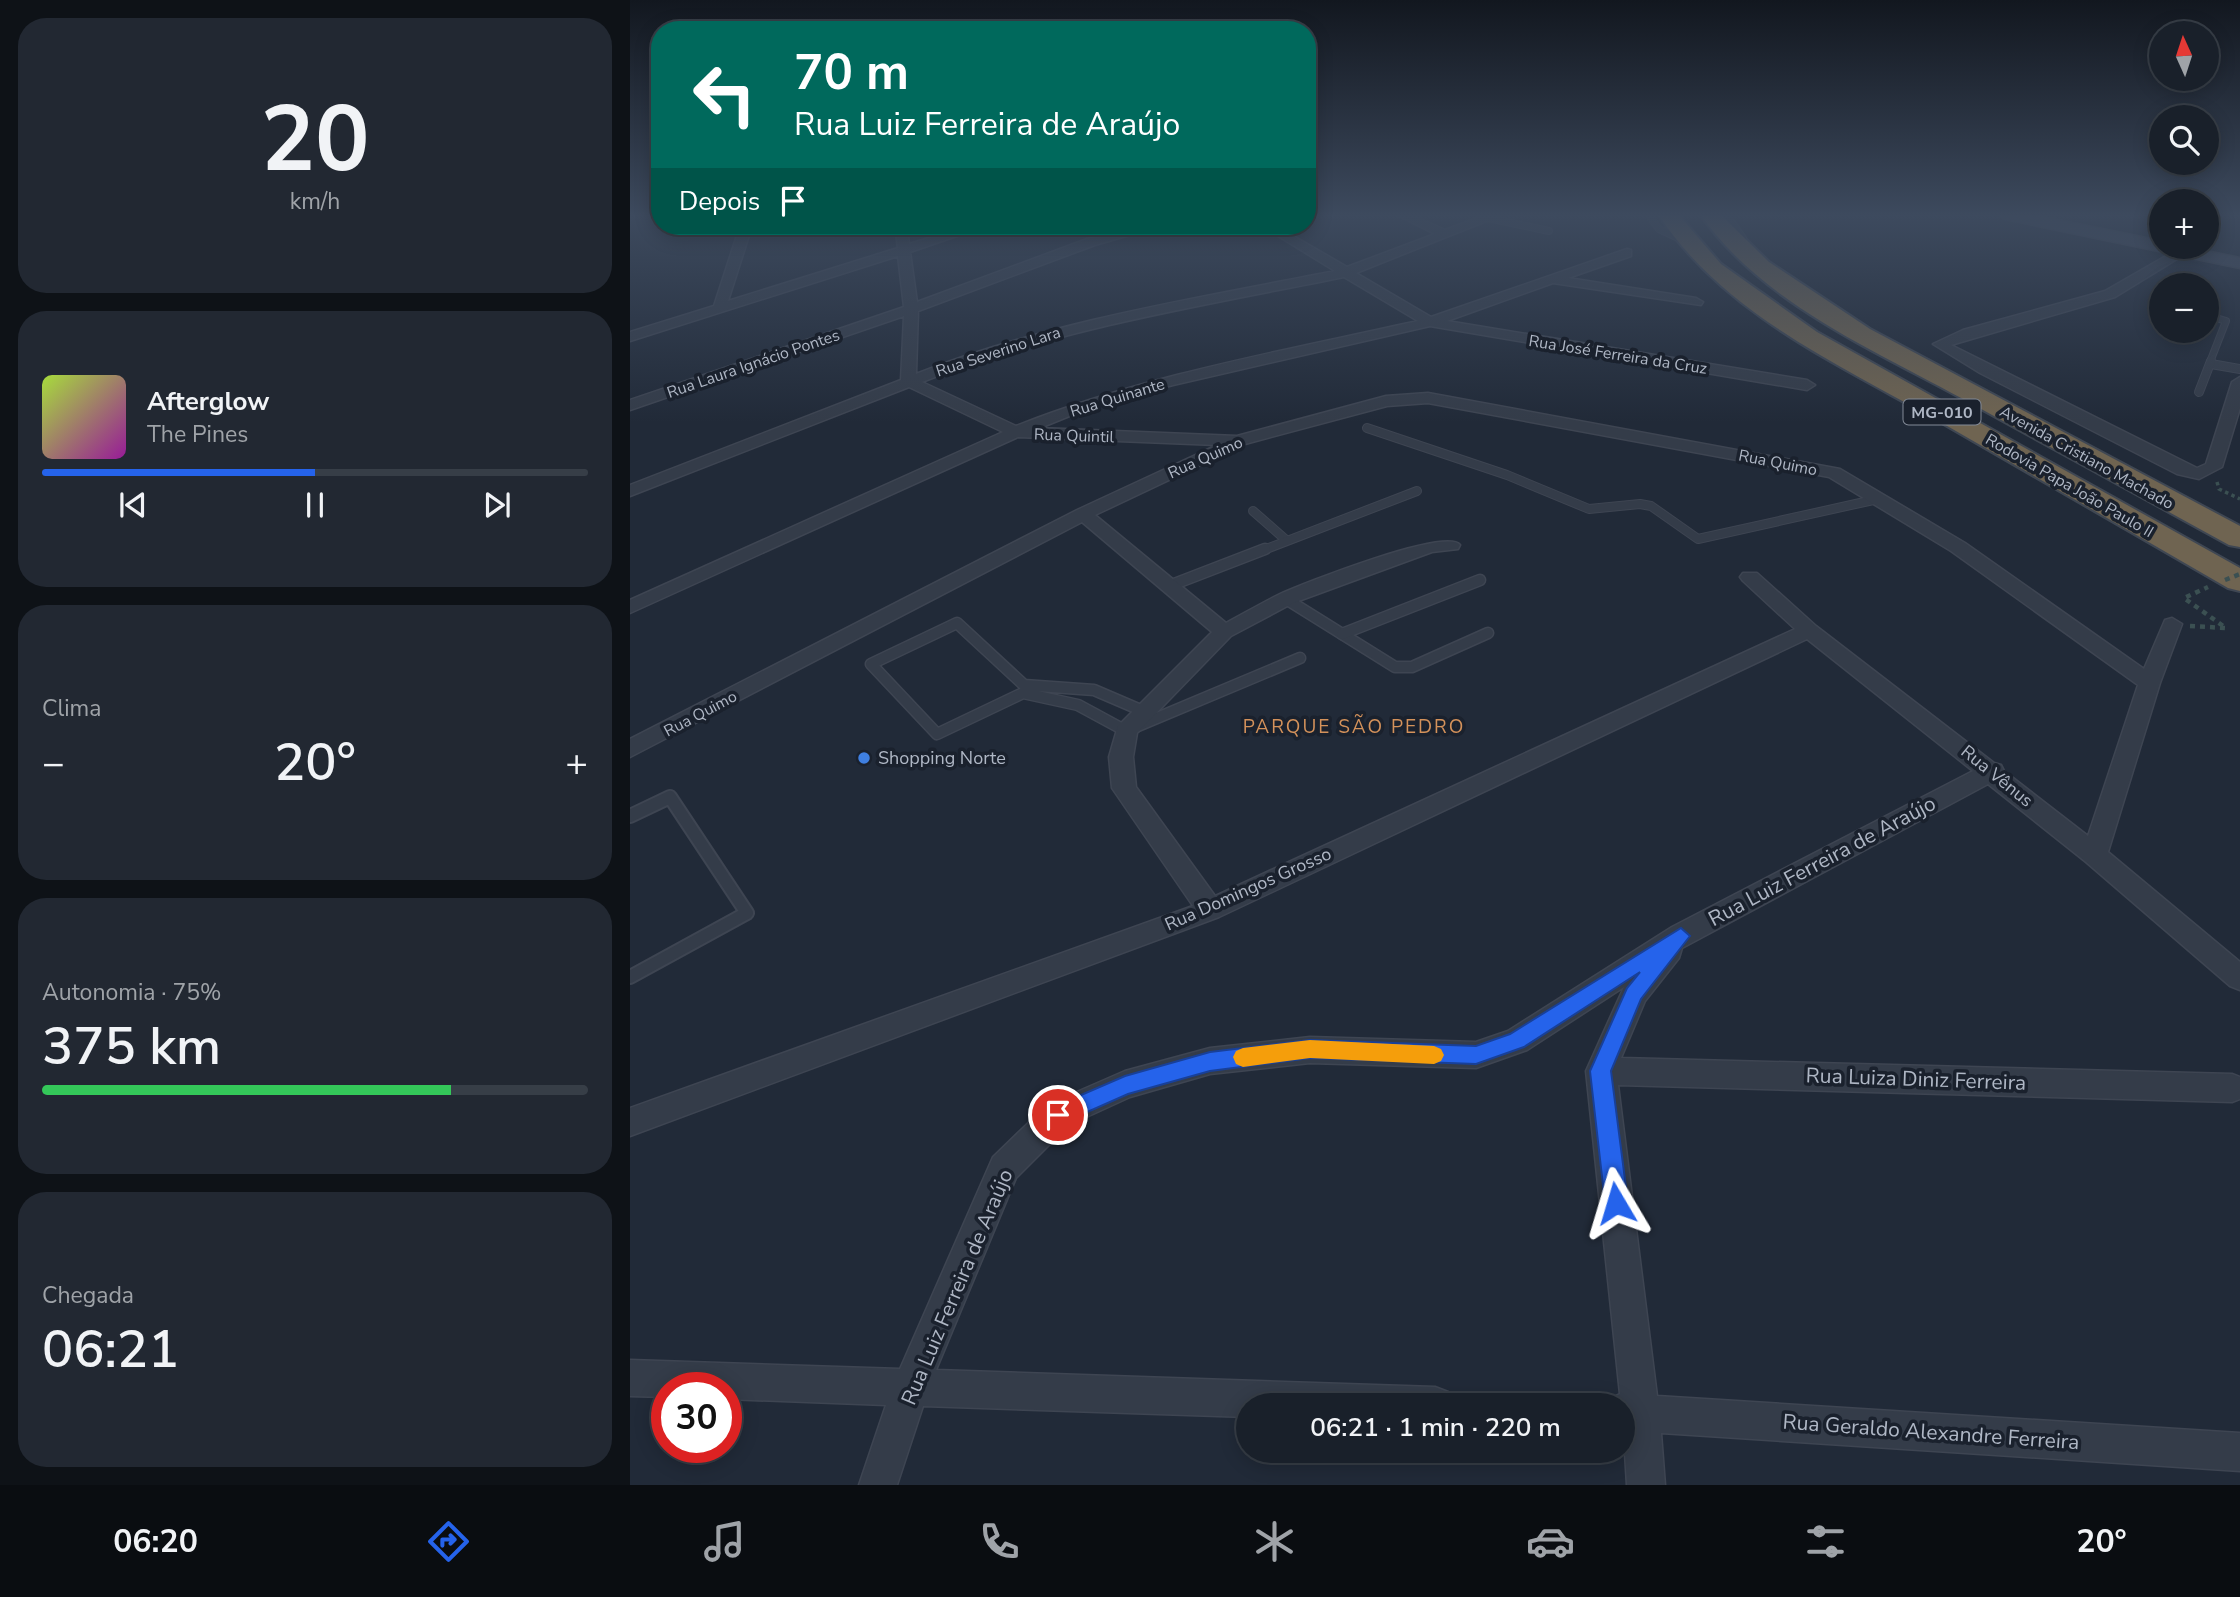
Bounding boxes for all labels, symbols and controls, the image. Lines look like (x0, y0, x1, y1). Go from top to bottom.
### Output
north arrow (2149, 21, 2219, 91)
map controls (2149, 21, 2219, 343)
text: 70 m (794, 39, 909, 106)
icon: left (679, 49, 770, 140)
text: 20 (260, 78, 370, 202)
text: Rua Luiz Ferreira de Araújo (794, 103, 1180, 146)
button: search (2149, 105, 2219, 175)
icon: arrive (774, 182, 812, 220)
text: Depois (679, 184, 760, 219)
text: km/h (290, 186, 340, 217)
button: + (2149, 189, 2219, 259)
button: − (2149, 273, 2219, 343)
street label: Rua Severino Lara (933, 321, 1064, 382)
street label: Rua Laura Ignácio Pontes (664, 324, 843, 404)
street label: Rua José Ferreira da Cruz (1527, 330, 1709, 380)
street label: Rua Quinante (1067, 373, 1167, 423)
text: Afterglow (147, 384, 270, 419)
road number: MG-010 (1904, 400, 1980, 424)
street label: Avenida Cristiano Machado (1996, 401, 2178, 515)
text: The Pines (147, 419, 248, 450)
street label: Rua Quintil (1033, 424, 1115, 448)
street label: Rodovia Papa João Paulo II (1981, 429, 2158, 543)
street label: Rua Quimo (1164, 432, 1246, 484)
street label: Rua Quimo (1737, 445, 1819, 481)
icon: previous (114, 486, 152, 524)
icon: pause (296, 486, 334, 524)
icon: next (478, 486, 516, 524)
street label: Rua Quimo (660, 685, 741, 742)
text: Clima (42, 693, 102, 724)
district label: PARQUE SÃO PEDRO (1243, 714, 1465, 740)
text: 20° (274, 727, 356, 798)
text: − (42, 738, 65, 789)
text: + (565, 738, 588, 789)
street label: Rua Vênus (1956, 740, 2038, 812)
place label: Shopping Norte (878, 746, 1006, 770)
marker: Shopping Norte (856, 750, 872, 766)
street label: Rua Luiz Ferreira de Araújo (1703, 789, 1941, 933)
street label: Rua Domingos Grosso (1161, 841, 1335, 937)
text: Autonomia · 75% (42, 977, 222, 1008)
text: 375 km (42, 1011, 221, 1082)
street label: Rua Luiza Diniz Ferreira (1805, 1061, 2027, 1097)
pin (1028, 1085, 1088, 1145)
icon: arrive (1039, 1096, 1077, 1134)
street label: Rua Luiz Ferreira de Araújo (895, 1165, 1019, 1409)
position arrow (1579, 1166, 1653, 1240)
text: Chegada (42, 1280, 134, 1311)
text: 06:21 (42, 1314, 179, 1385)
speed limit sign: 30 (651, 1372, 742, 1463)
street label: Rua Geraldo Alexandre Ferreira (1782, 1408, 2080, 1456)
text: 06:21 · 1 min · 220 m (1310, 1410, 1561, 1445)
icon: directions (424, 1517, 473, 1566)
icon: music (700, 1517, 749, 1566)
icon: phone (975, 1517, 1024, 1566)
icon: climate (1250, 1517, 1299, 1566)
icon: car (1526, 1517, 1575, 1566)
icon: filters (1801, 1517, 1850, 1566)
text: 06:20 (113, 1520, 198, 1563)
text: 20° (2076, 1520, 2127, 1563)

